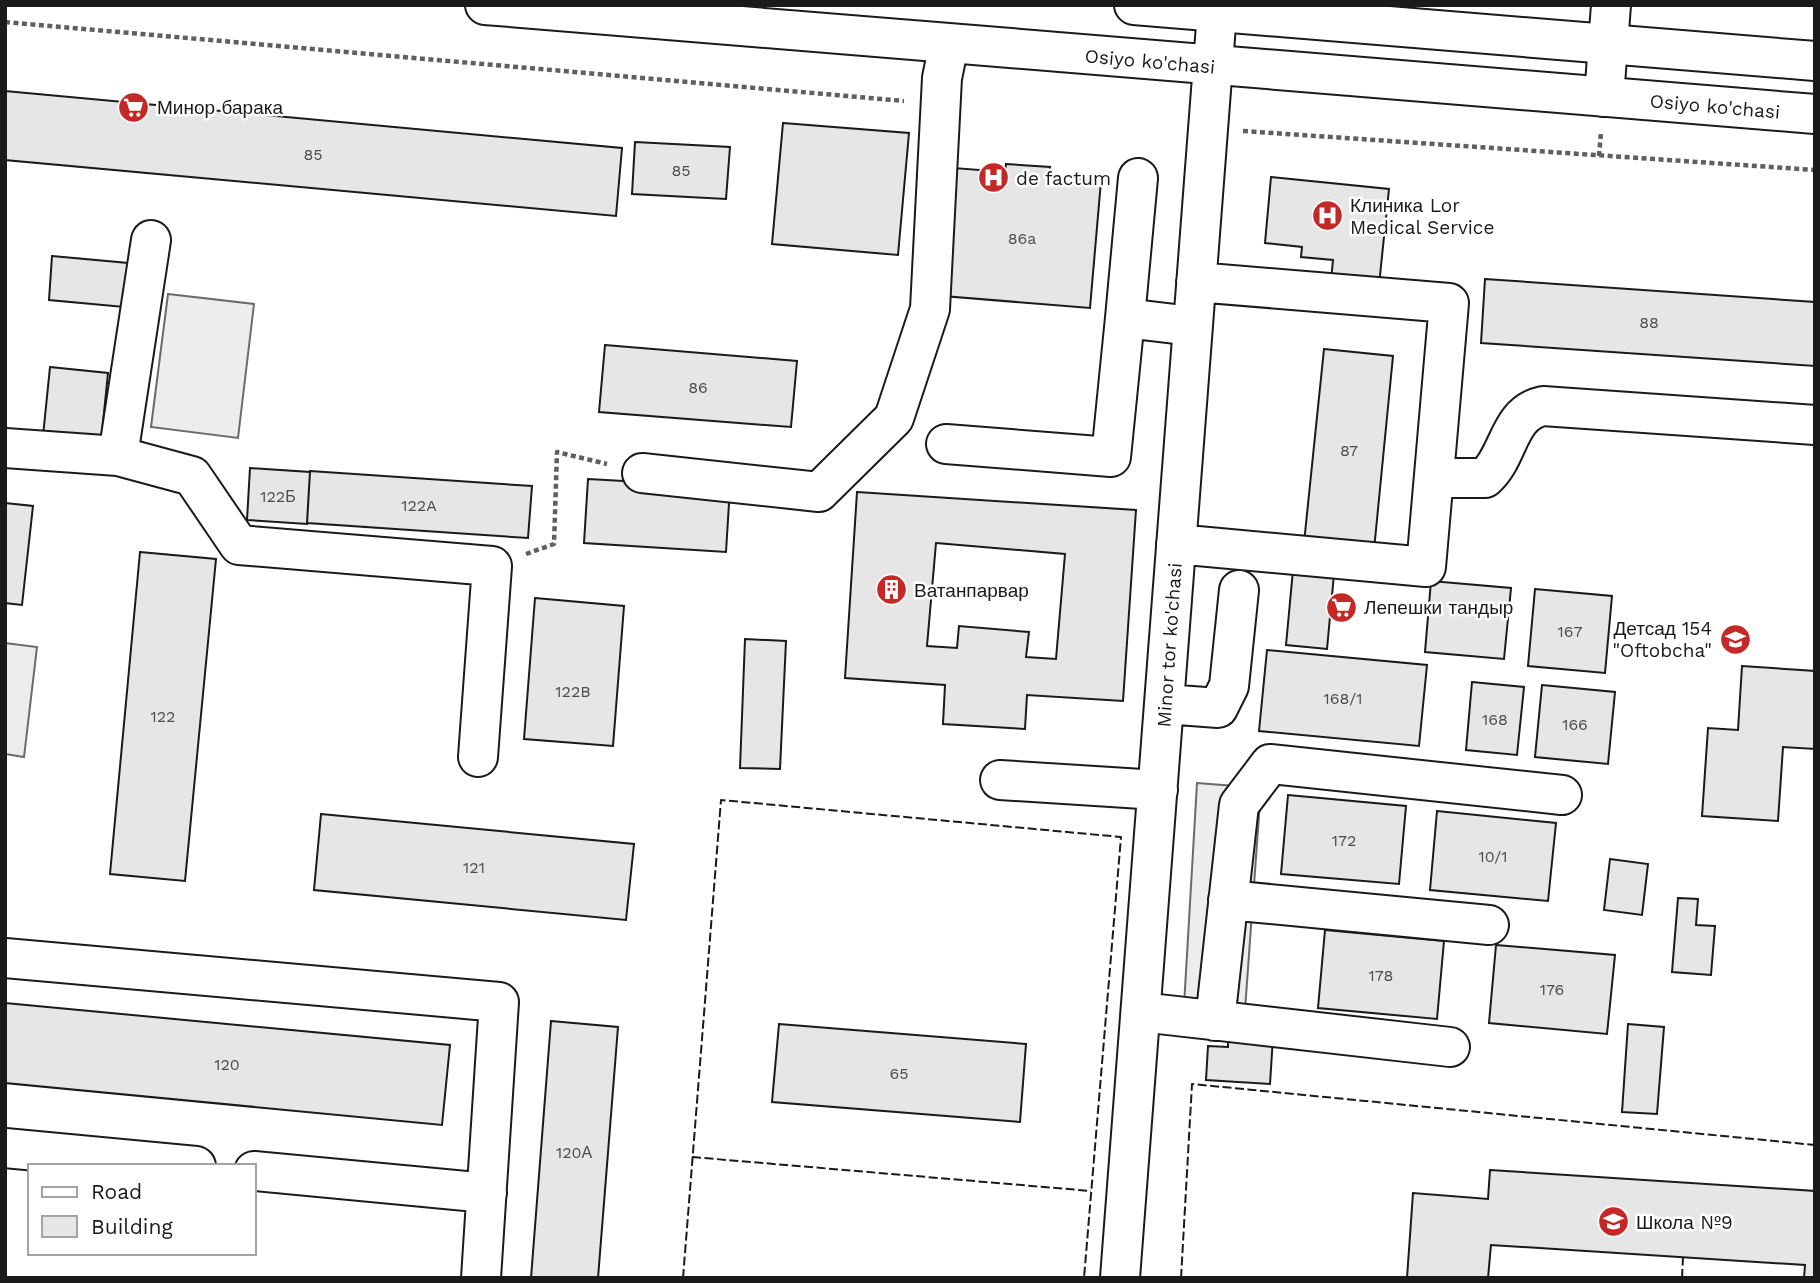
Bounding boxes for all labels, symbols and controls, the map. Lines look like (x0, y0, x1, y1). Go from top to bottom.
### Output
street label: Osiyo ko'chasi (1084, 44, 1216, 79)
street label: Osiyo ko'chasi (1649, 89, 1781, 124)
supermarket icon: Минор барака (117, 90, 151, 124)
place label: Минор барака (157, 96, 283, 119)
house number: 85 (303, 145, 323, 164)
house number: 85 (671, 161, 691, 180)
hospital icon: de factum (976, 161, 1010, 195)
place label: de factum (1016, 167, 1111, 190)
place label: Клиника Lor Medical Service (1350, 194, 1494, 239)
hospital icon: Клиника Lor Medical Service (1310, 199, 1344, 233)
house number: 86a (1008, 229, 1036, 248)
house number: 88 (1639, 313, 1659, 332)
house number: 86 (688, 378, 708, 397)
house number: 87 (1340, 441, 1358, 460)
house number: 122Б (260, 487, 296, 506)
house number: 122A (401, 496, 437, 515)
street label: Minor tor ko'chasi (1152, 562, 1187, 728)
building icon: Ватанпарвар (874, 573, 908, 607)
place label: Ватанпарвар (914, 579, 1029, 602)
supermarket icon: Лепешки тандыр (1324, 590, 1358, 624)
place label: Лепешки тандыр (1364, 596, 1513, 619)
place label: Детсад 154 "Oftobcha" (1612, 617, 1712, 662)
house number: 167 (1558, 622, 1582, 641)
school or university icon: Детсад 154 "Oftobcha" (1718, 622, 1752, 656)
house number: 122B (555, 682, 591, 701)
house number: 168/1 (1323, 689, 1363, 708)
house number: 122 (151, 707, 175, 726)
house number: 168 (1482, 710, 1508, 729)
house number: 166 (1562, 715, 1588, 734)
house number: 172 (1332, 831, 1356, 850)
house number: 10/1 (1478, 847, 1508, 866)
house number: 121 (463, 858, 485, 877)
house number: 178 (1369, 966, 1393, 985)
house number: 176 (1540, 980, 1564, 999)
house number: 120 (214, 1055, 240, 1074)
house number: 65 (889, 1064, 909, 1083)
house number: 120А (556, 1143, 592, 1162)
legend (28, 1164, 256, 1255)
text: Road (91, 1179, 142, 1204)
school or university icon: Школа №9 (1596, 1205, 1630, 1239)
place label: Школа №9 (1636, 1211, 1733, 1234)
text: Building (91, 1214, 173, 1239)

